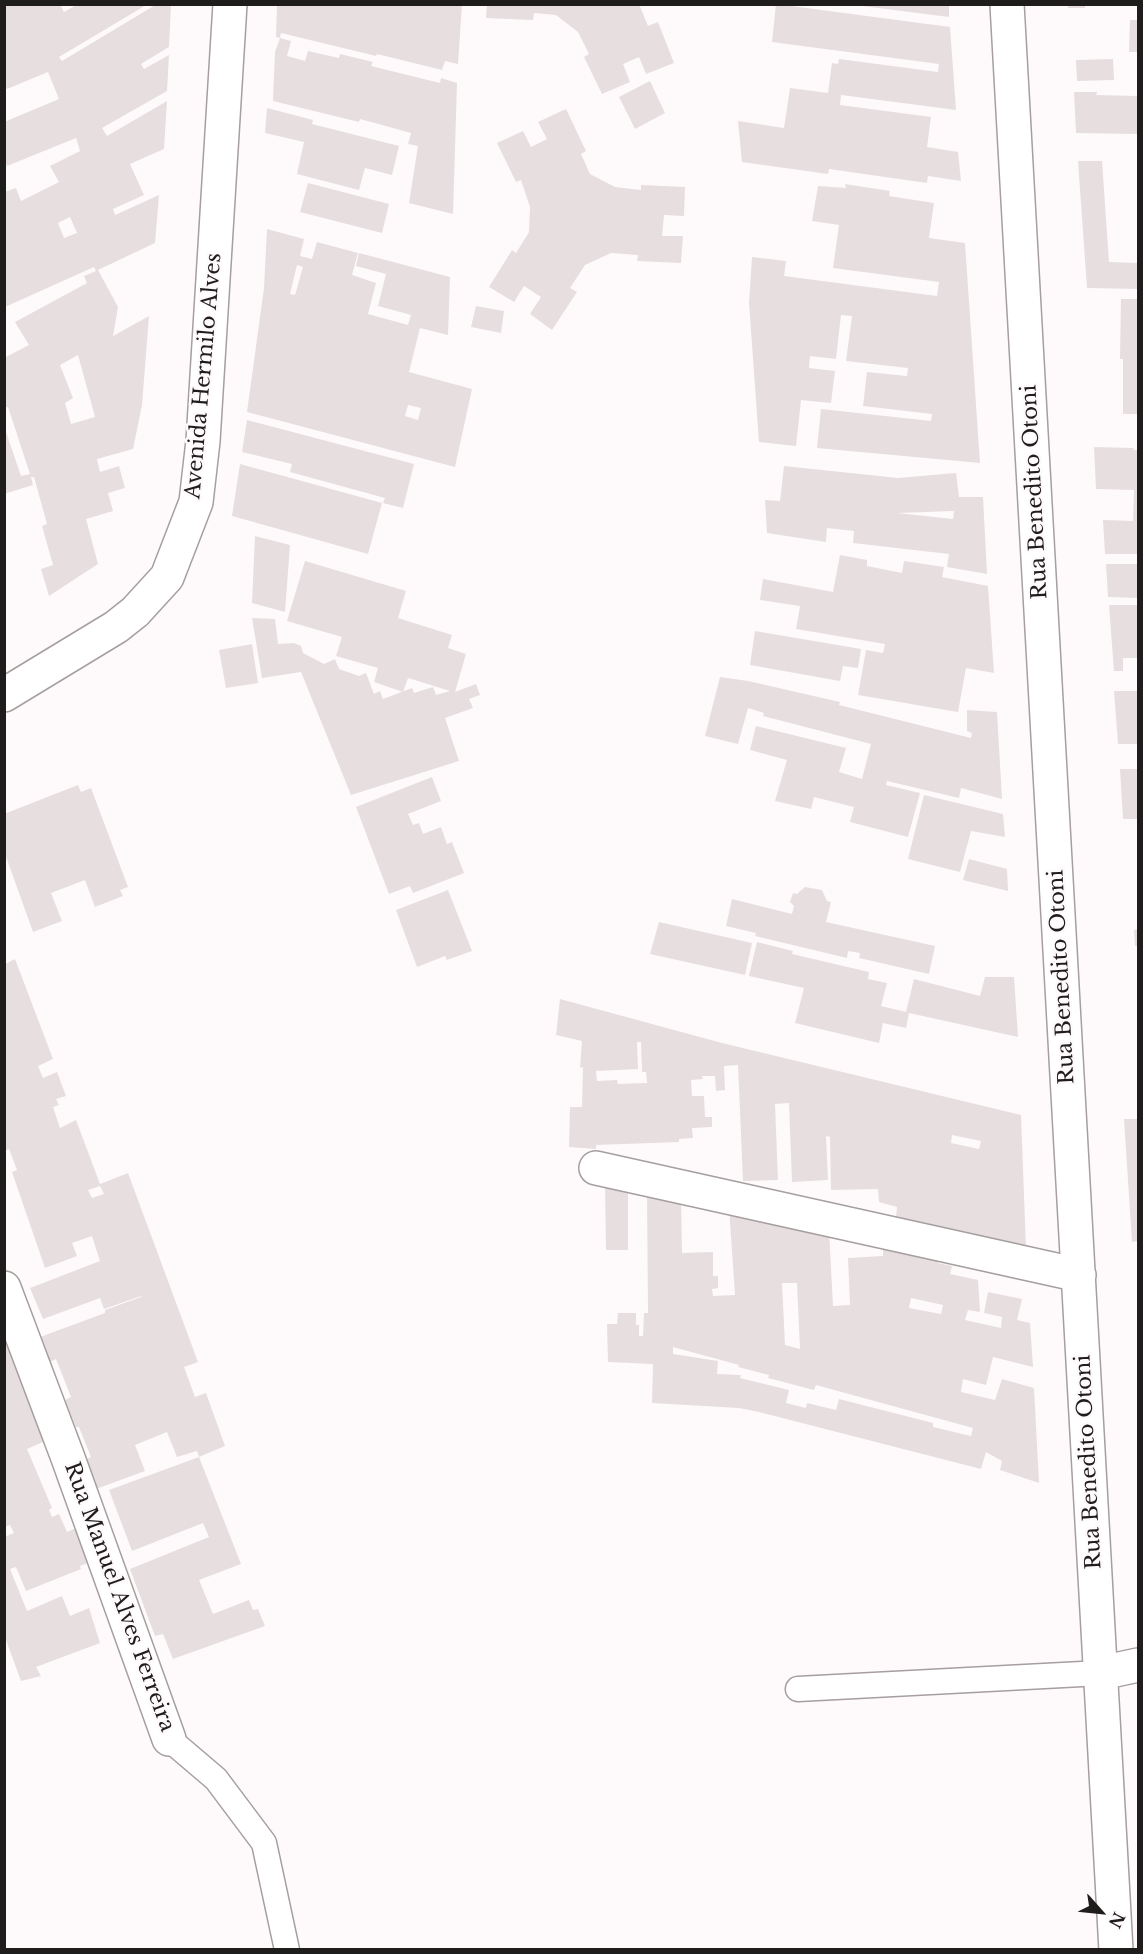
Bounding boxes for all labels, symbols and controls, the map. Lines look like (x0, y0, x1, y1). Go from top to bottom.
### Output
street label: Avenida Hermilo Alves (181, 252, 227, 500)
street label: Rua Benedito Otoni (1017, 384, 1053, 600)
street label: Rua Benedito Otoni (1044, 869, 1080, 1085)
street label: Rua Benedito Otoni (1071, 1354, 1107, 1570)
street label: Rua Manuel Alves Ferreira (58, 1459, 180, 1735)
north arrow (1071, 1882, 1131, 1942)
text: N (1105, 1909, 1129, 1931)

